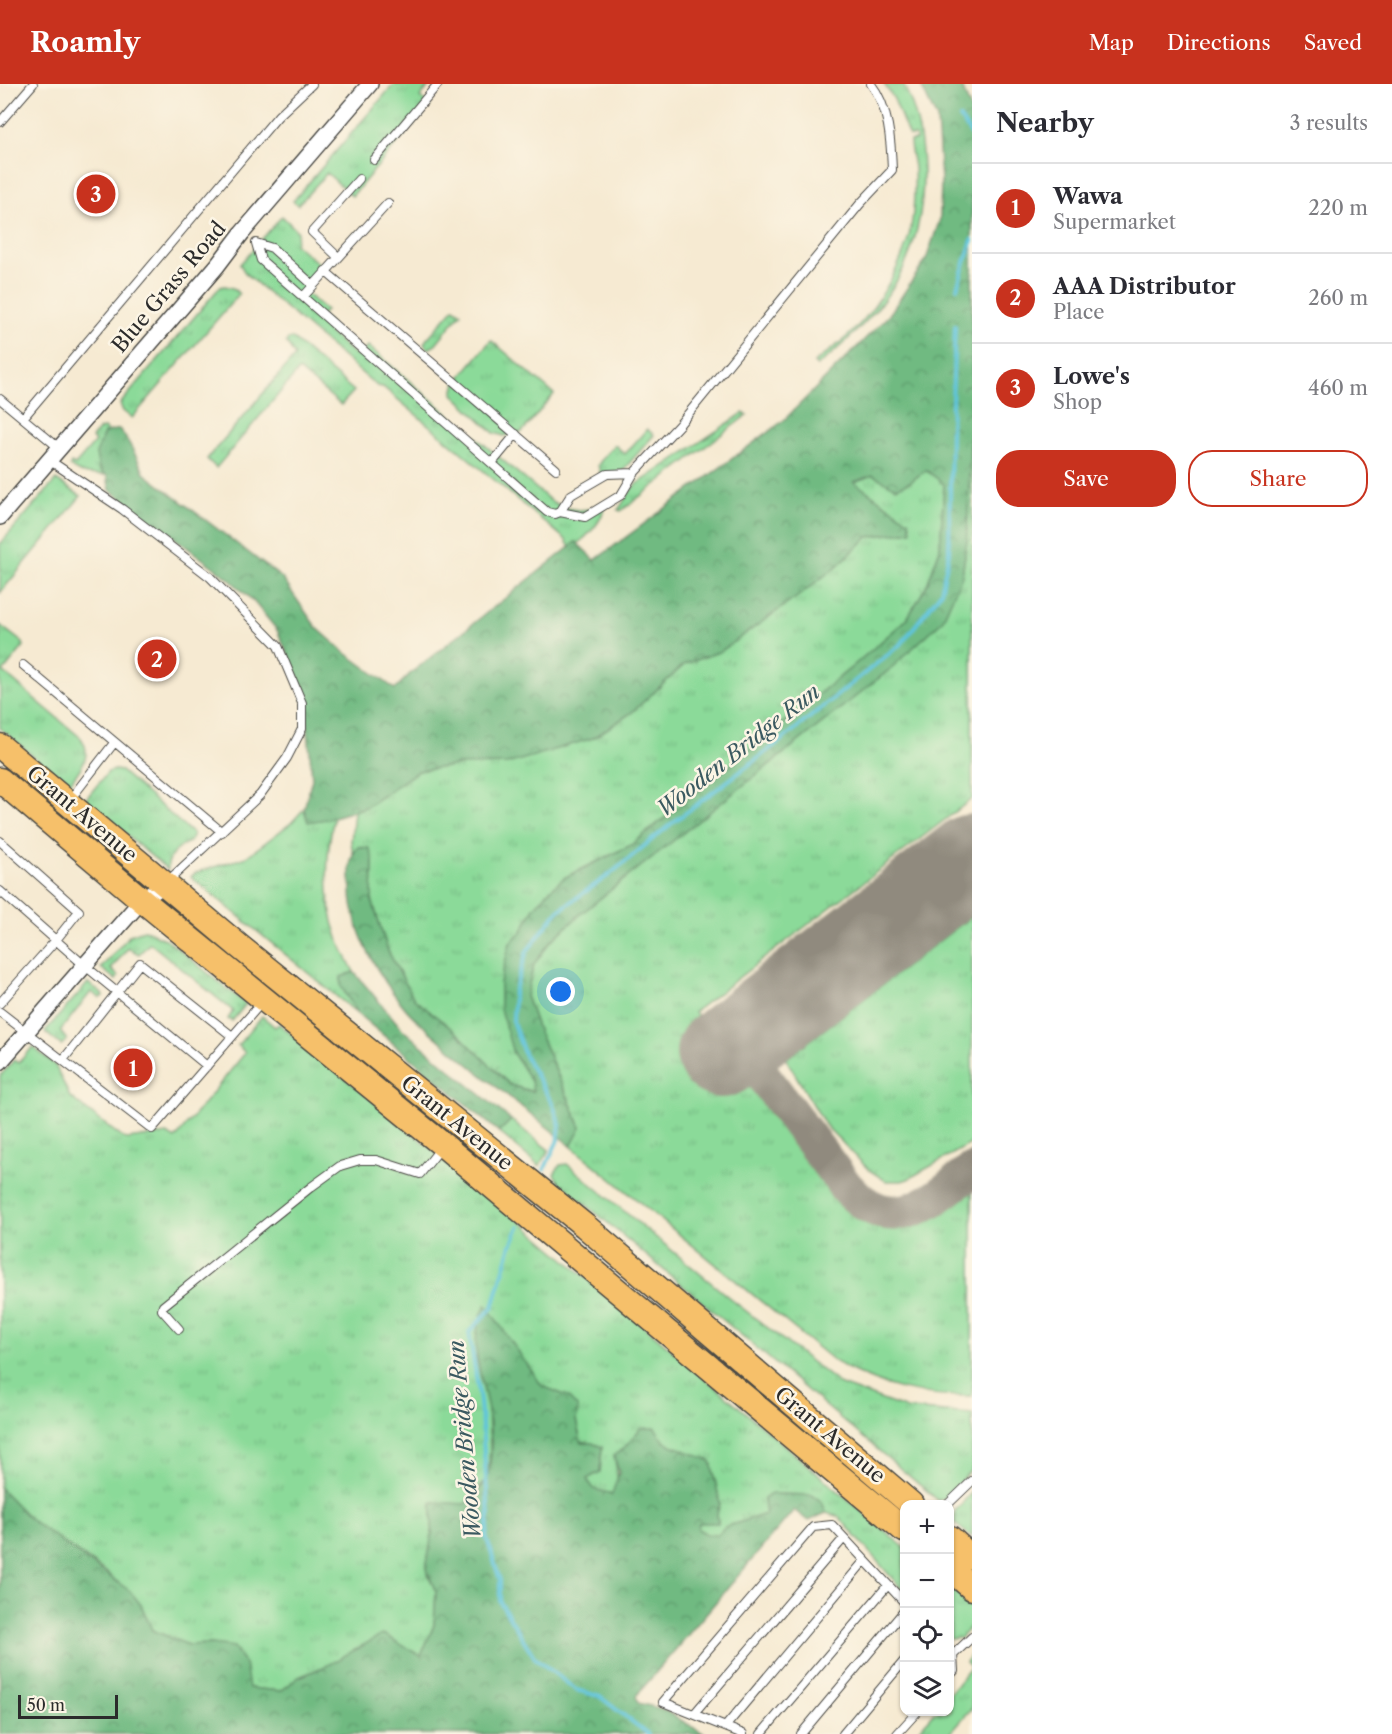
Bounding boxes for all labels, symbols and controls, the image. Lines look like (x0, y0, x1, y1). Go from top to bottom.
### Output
text: Roamly (30, 25, 140, 59)
text: Map (1089, 30, 1134, 55)
text: Directions (1167, 30, 1271, 55)
text: Saved (1304, 30, 1362, 55)
text: Nearby (996, 107, 1094, 139)
text: 3 results (1290, 111, 1368, 135)
pin: 3 (76, 172, 116, 216)
text: Wawa (1053, 183, 1123, 210)
text: 1 (1011, 196, 1020, 220)
text: 220 m (1308, 196, 1368, 220)
text: Supermarket (1053, 210, 1176, 234)
street label: Blue Grass Road (106, 216, 231, 357)
text: AAA Distributor (1053, 273, 1236, 300)
text: 2 (1010, 286, 1021, 310)
text: 260 m (1308, 286, 1368, 310)
text: Place (1053, 300, 1104, 324)
text: Lowe's (1053, 363, 1130, 390)
text: 3 (1010, 376, 1021, 400)
text: 460 m (1308, 376, 1368, 400)
text: Shop (1053, 390, 1102, 414)
button: Save (996, 450, 1176, 507)
button: Share (1188, 450, 1368, 507)
pin: 2 (138, 636, 176, 682)
water label: Wooden Bridge Run (651, 678, 825, 823)
street label: Grant Avenue (22, 760, 143, 867)
your location (546, 977, 575, 1006)
pin: 1 (114, 1046, 152, 1090)
street label: Grant Avenue (396, 1070, 518, 1175)
water label: Wooden Bridge Run (442, 1339, 487, 1541)
street label: Grant Avenue (770, 1381, 891, 1488)
map controls (900, 1500, 954, 1716)
button: + (900, 1500, 954, 1554)
button: − (900, 1554, 954, 1608)
button: locate (900, 1608, 954, 1662)
button: layers (900, 1662, 954, 1716)
scale bar (18, 1692, 118, 1720)
text: 50 m (27, 1695, 65, 1715)

